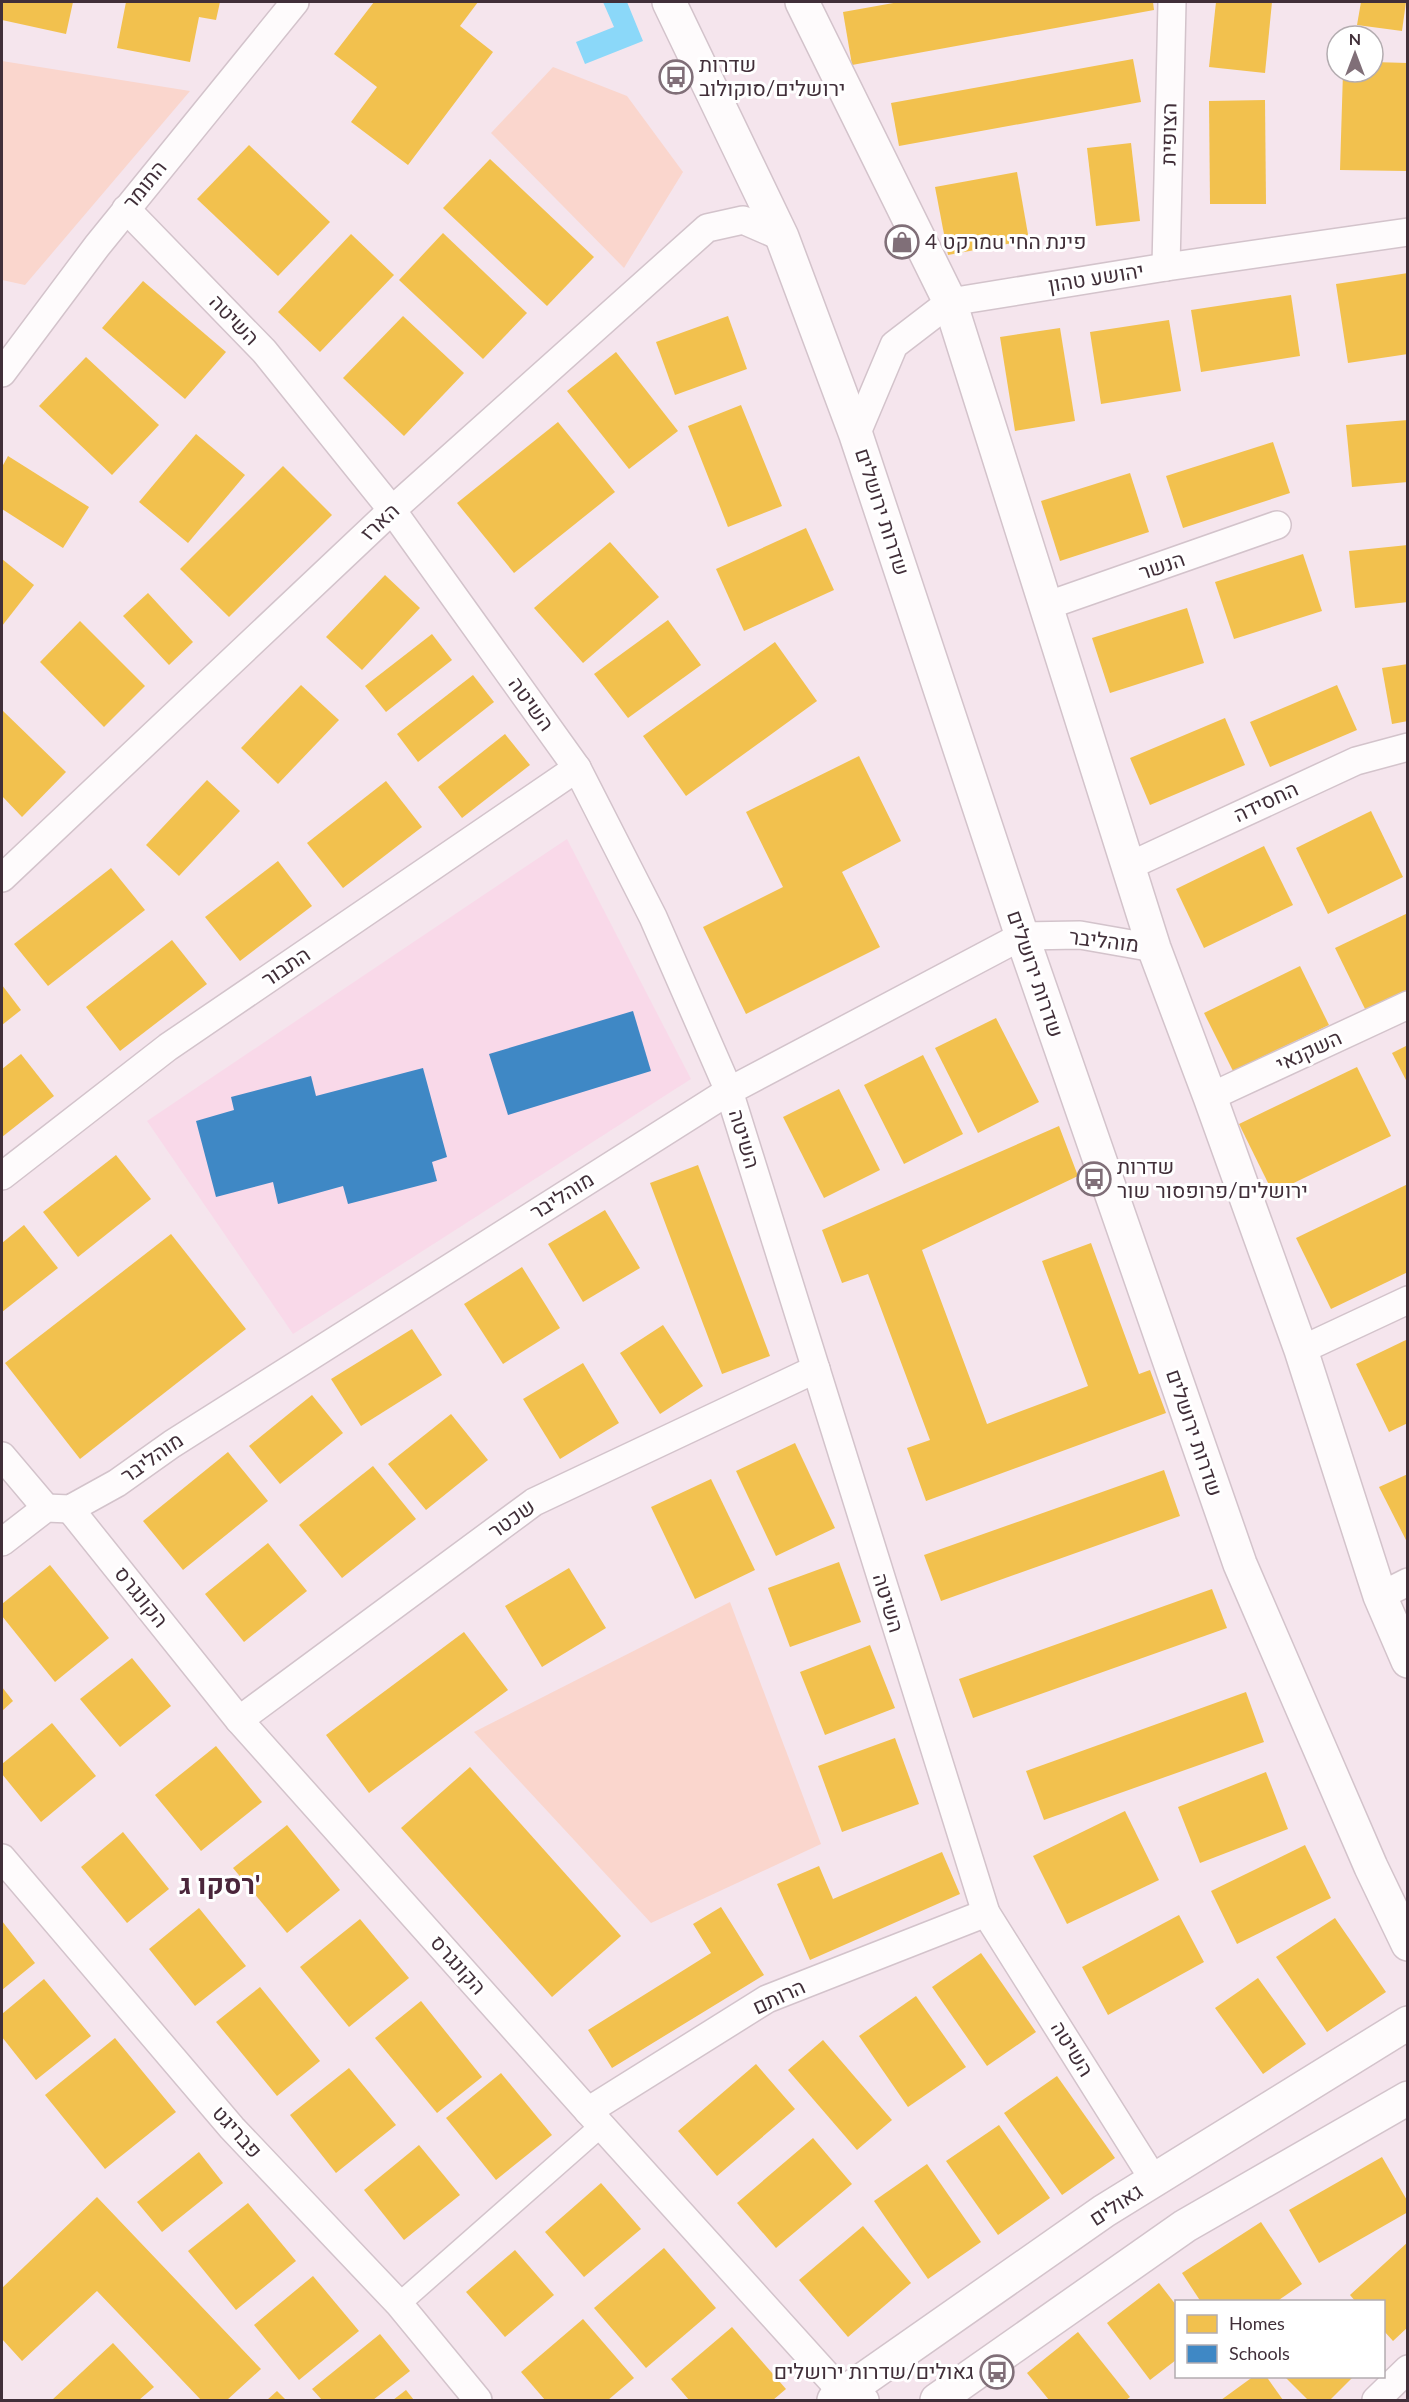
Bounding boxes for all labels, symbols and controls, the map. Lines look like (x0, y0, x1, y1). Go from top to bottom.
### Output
north arrow (1325, 24, 1385, 84)
text: N (1349, 29, 1361, 48)
place label: שדרות ירושלים/סוקולוב (699, 51, 845, 100)
bus stop icon: שדרות ירושלים/סוקולוב (658, 59, 694, 95)
street label: הצופית (1154, 102, 1181, 166)
street label: התומר (117, 155, 171, 213)
shop icon: מרקט 4u פינת החי (884, 224, 920, 260)
place label: מרקט 4u פינת החי (925, 228, 1086, 253)
street label: יהושע טהון (1046, 257, 1145, 296)
street label: השיטה (205, 288, 265, 349)
street label: שדרות ירושלים (851, 445, 916, 578)
street label: הארז (355, 497, 403, 545)
street label: הנשר (1135, 545, 1188, 584)
street label: השיטה (504, 671, 560, 735)
street label: החסידה (1229, 775, 1302, 826)
street label: שדרות ירושלים (1003, 907, 1070, 1040)
street label: מוהליבר (1068, 923, 1141, 956)
street label: התבור (256, 941, 314, 991)
street label: השקנאי (1272, 1024, 1345, 1076)
street label: השיטה (725, 1106, 766, 1171)
place label: שדרות ירושלים/פרופסור שור (1117, 1153, 1308, 1202)
bus stop icon: שדרות ירושלים/פרופסור שור (1076, 1161, 1112, 1197)
street label: מוהליבר (525, 1165, 598, 1224)
street label: שדרות ירושלים (1162, 1366, 1229, 1499)
street label: מוהליבר (115, 1426, 187, 1487)
street label: שכטר (483, 1493, 539, 1543)
street label: הקונגרס (110, 1561, 174, 1632)
street label: השיטה (869, 1570, 910, 1635)
district label: רסקו ג' (179, 1867, 261, 1900)
street label: הקונגרס (426, 1929, 492, 1999)
street label: הרותם (748, 1973, 809, 2019)
street label: השיטה (1047, 2016, 1100, 2081)
street label: פבריגט (208, 2100, 268, 2162)
street label: גאולים (1084, 2177, 1146, 2230)
legend (1175, 2300, 1385, 2378)
text: Homes (1229, 2312, 1285, 2334)
text: Schools (1229, 2342, 1290, 2364)
bus stop icon: גאולים/שדרות ירושלים (979, 2354, 1015, 2390)
place label: גאולים/שדרות ירושלים (774, 2358, 974, 2383)

